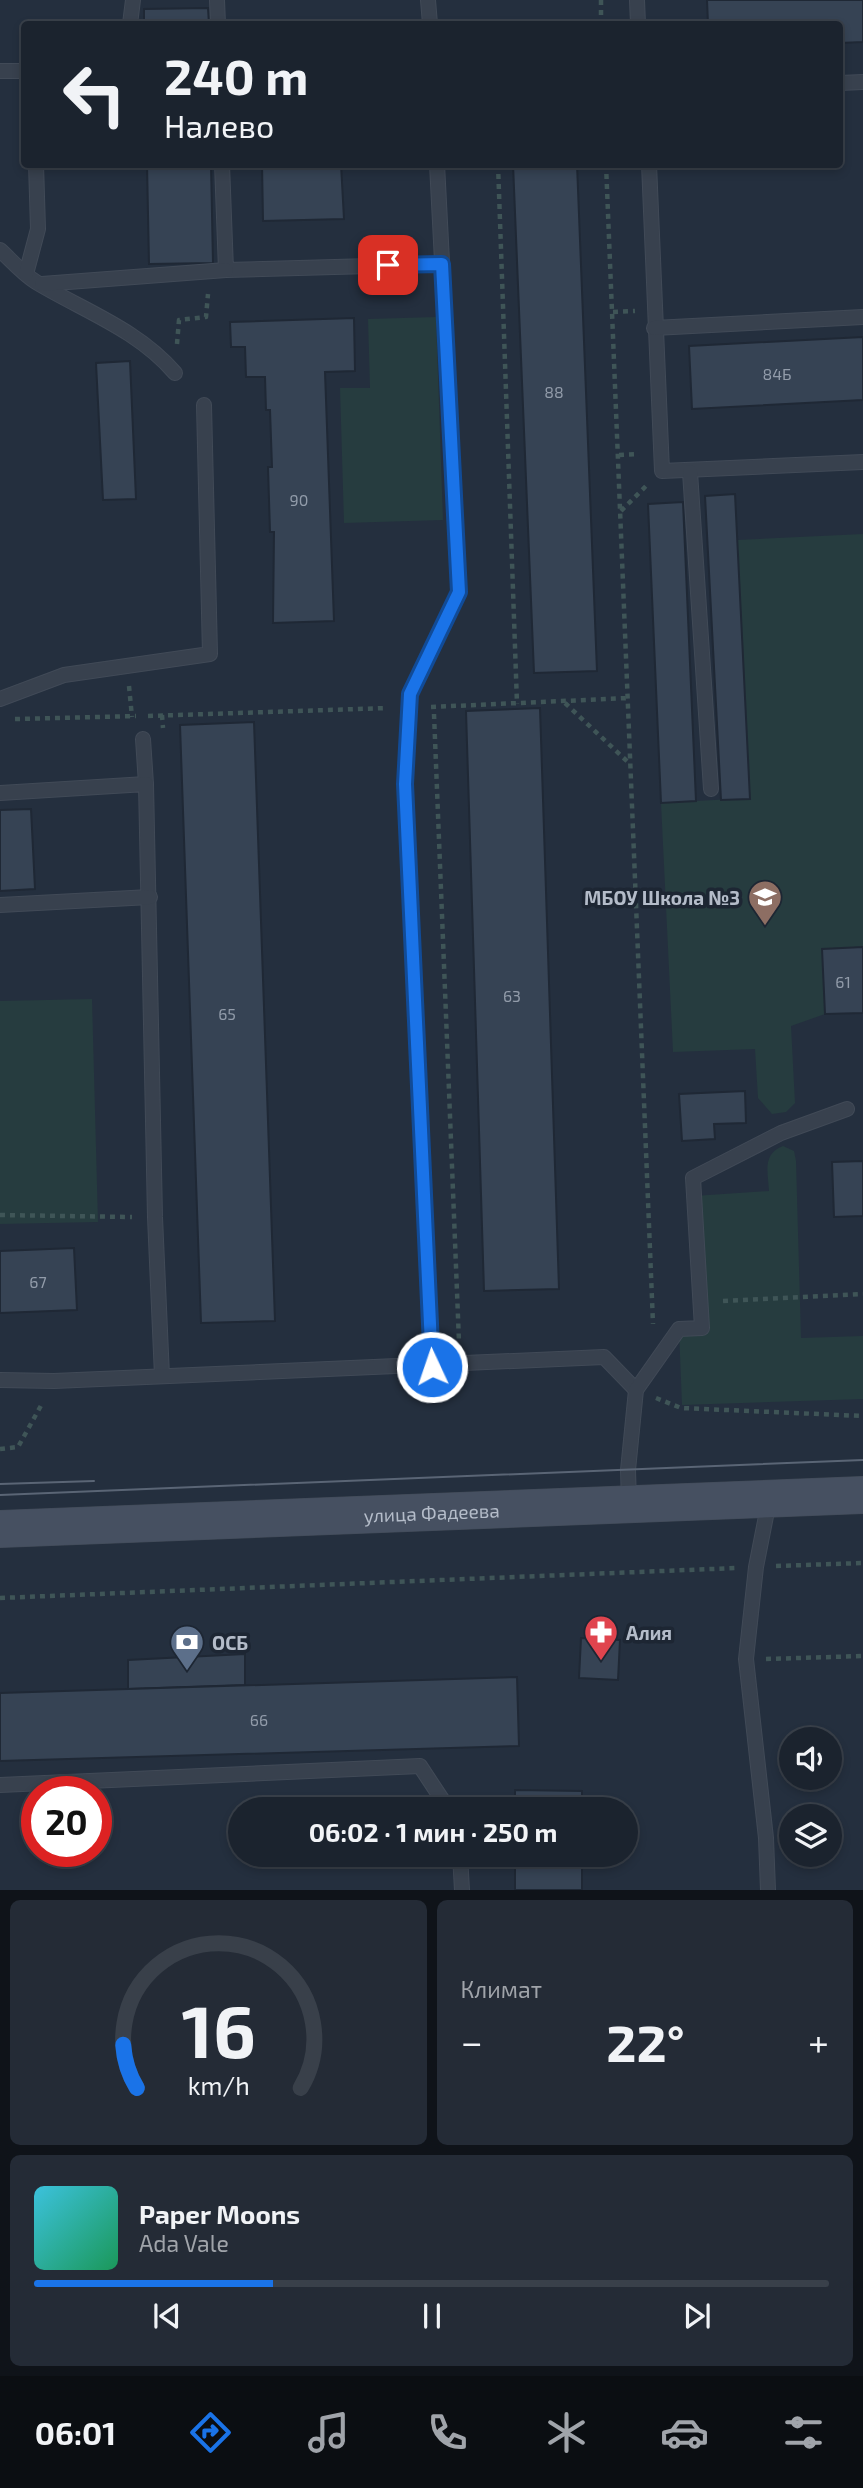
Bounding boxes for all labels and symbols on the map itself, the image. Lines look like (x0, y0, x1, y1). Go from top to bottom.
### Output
pin (358, 235, 418, 295)
house number: 84Б (762, 364, 792, 383)
house number: 88 (544, 382, 564, 401)
house number: 90 (290, 490, 308, 509)
school or university icon: МБОУ Школа №3 (746, 878, 784, 927)
place label: МБОУ Школа №3 (584, 886, 740, 909)
house number: 61 (835, 972, 851, 991)
house number: 63 (503, 986, 521, 1005)
house number: 65 (218, 1004, 236, 1023)
house number: 67 (29, 1272, 47, 1291)
position arrow (395, 1330, 469, 1404)
street label: улица Фадеева (363, 1498, 500, 1527)
pharmacy icon: Алия (582, 1613, 620, 1662)
place label: Алия (626, 1621, 672, 1644)
bank icon: ОСБ (168, 1623, 206, 1672)
place label: ОСБ (212, 1631, 248, 1654)
house number: 66 (250, 1710, 268, 1729)
speed limit sign: 20 (21, 1776, 112, 1867)

